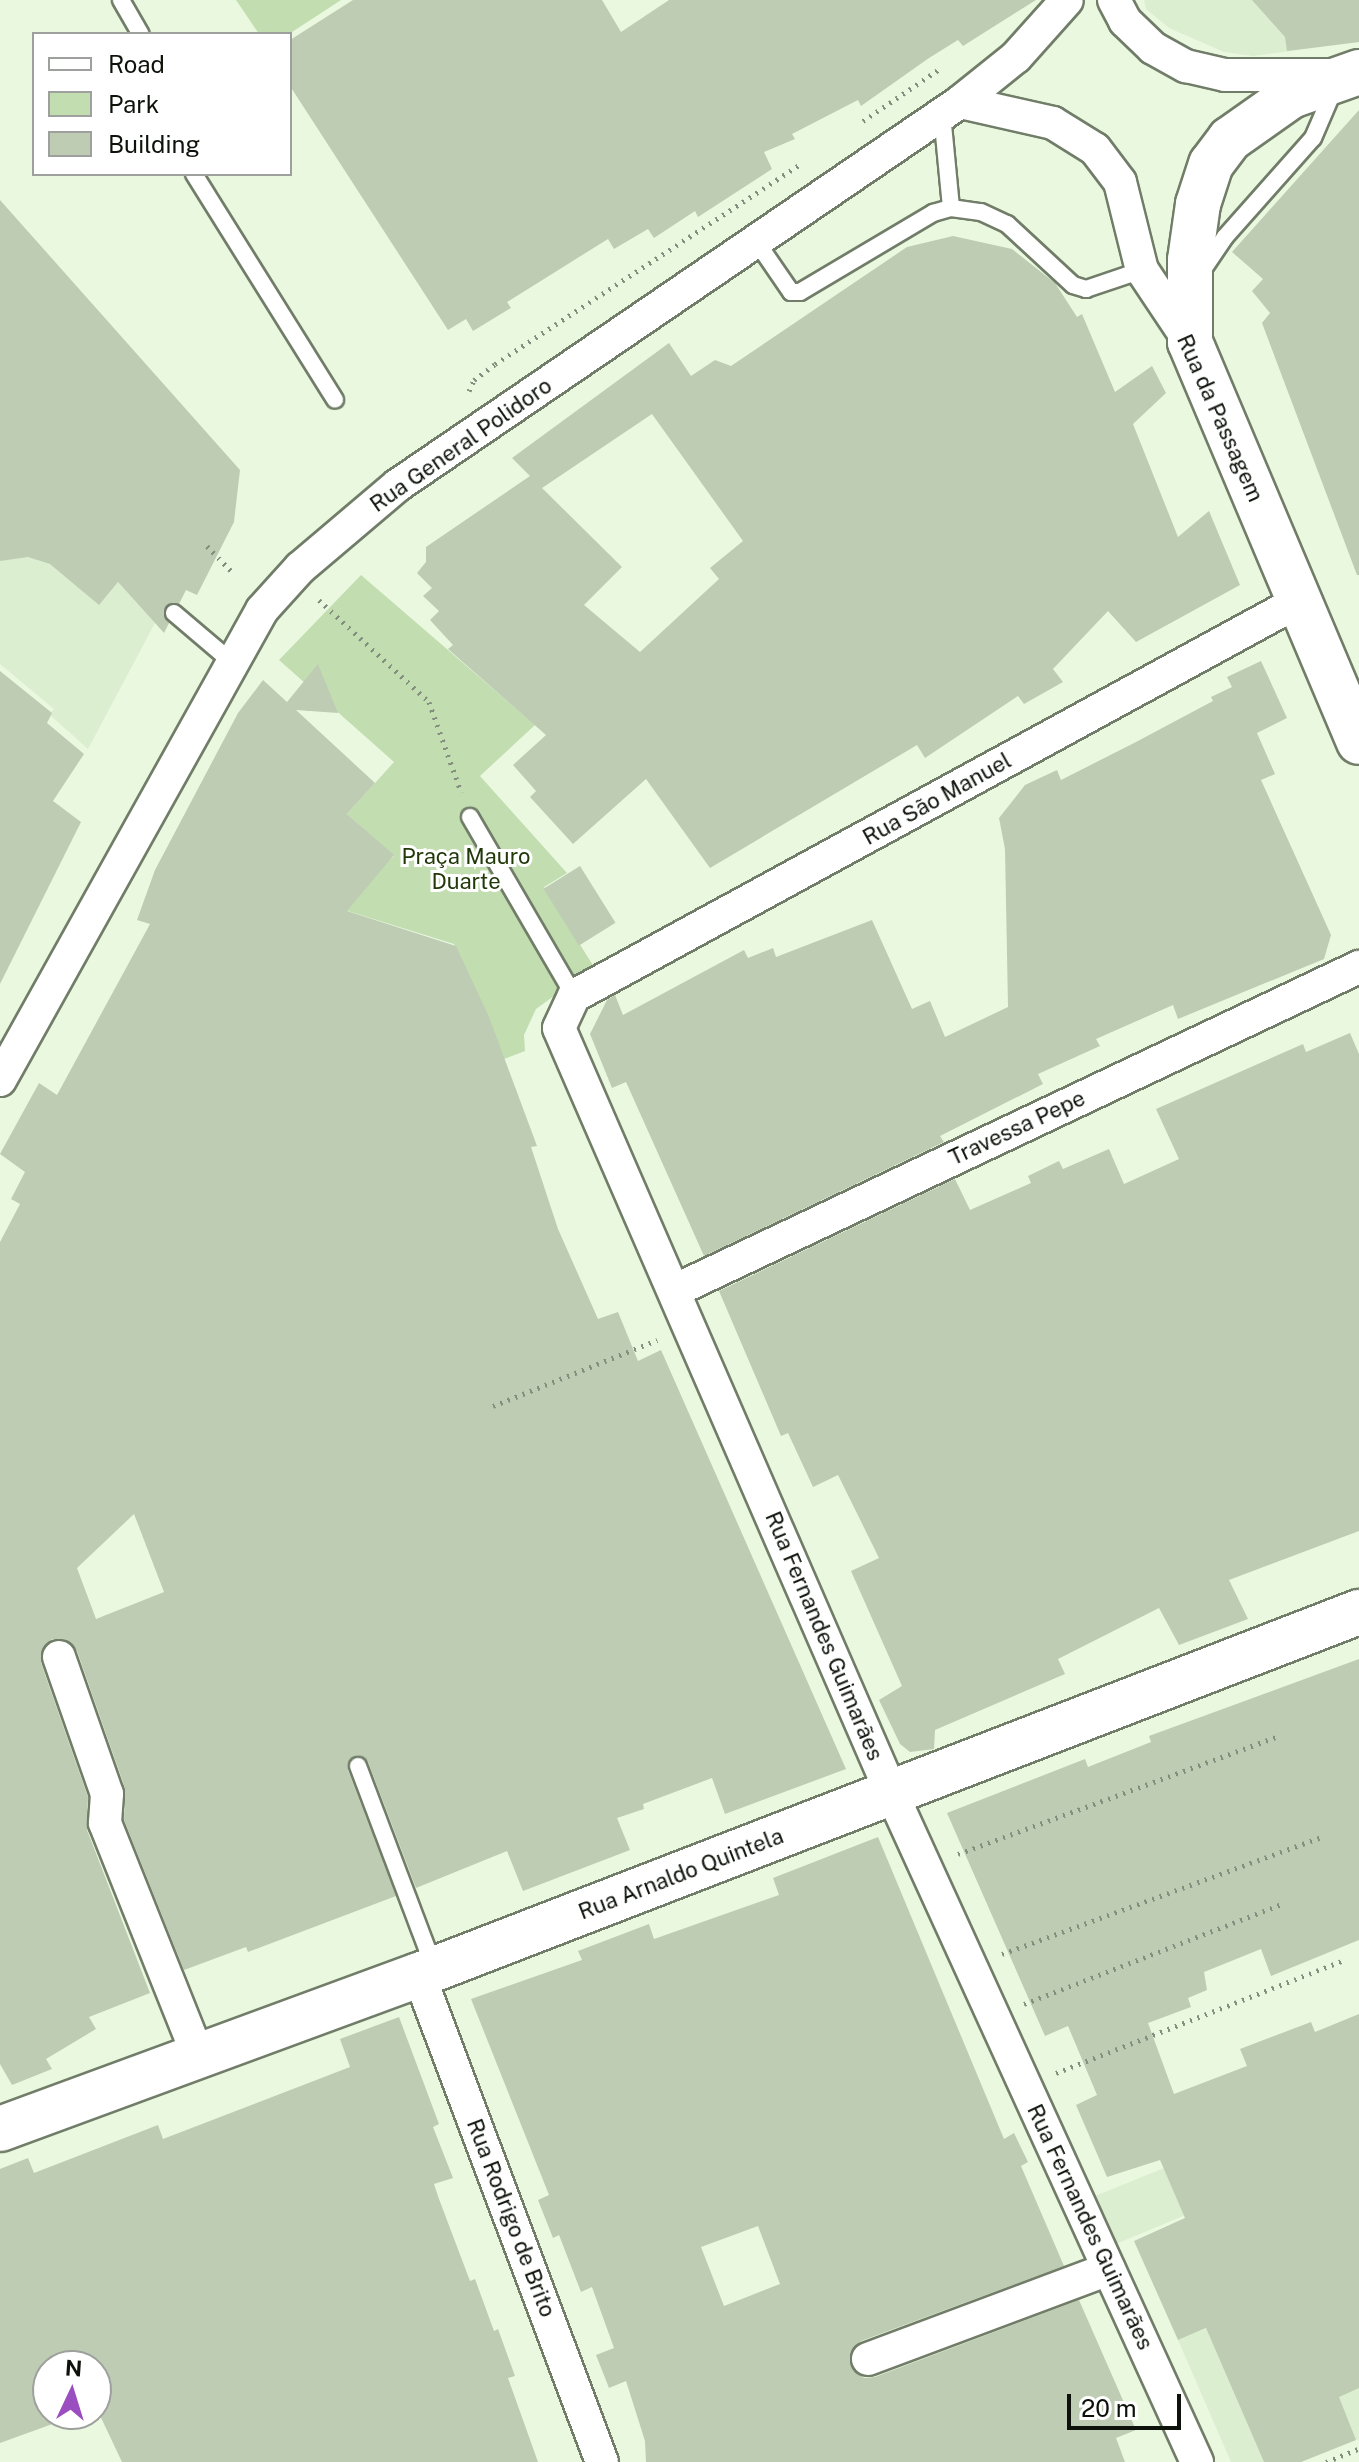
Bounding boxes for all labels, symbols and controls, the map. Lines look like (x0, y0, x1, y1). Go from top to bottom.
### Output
legend (32, 32, 292, 176)
text: Road (108, 50, 165, 78)
text: Park (108, 90, 159, 118)
text: Building (108, 130, 200, 158)
street label: Rua da Passagem (1171, 330, 1269, 506)
street label: Rua General Polidoro (365, 372, 557, 518)
street label: Rua São Manuel (858, 747, 1016, 851)
park label: Praça Mauro Duarte (401, 843, 531, 894)
street label: Travessa Pepe (945, 1085, 1089, 1171)
street label: Rua Fernandes Guimarães (759, 1508, 889, 1764)
street label: Rua Arnaldo Quintela (575, 1823, 787, 1925)
street label: Rua Fernandes Guimarães (1021, 2100, 1159, 2354)
street label: Rua Rodrigo de Brito (461, 2115, 561, 2321)
north arrow (32, 2350, 112, 2430)
text: N (64, 2354, 83, 2382)
scale bar (1071, 2378, 1185, 2428)
text: 20 m (1081, 2394, 1137, 2422)

